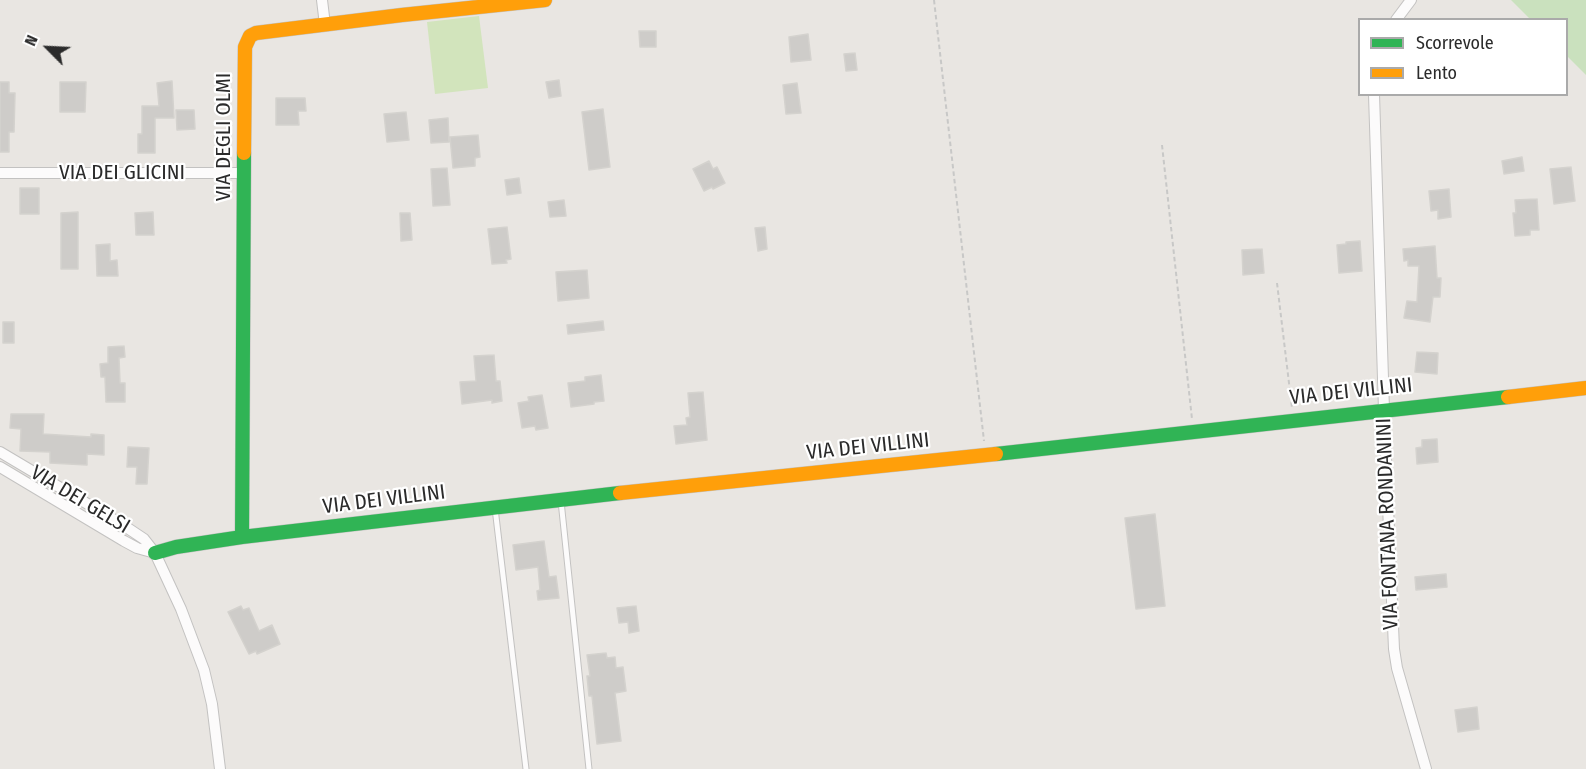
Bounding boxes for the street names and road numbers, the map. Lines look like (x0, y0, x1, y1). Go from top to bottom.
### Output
street label: VIA DEGLI OLMI (211, 73, 237, 201)
street label: VIA DEI GLICINI (59, 160, 185, 186)
street label: VIA DEI VILLINI (1288, 373, 1414, 411)
street label: VIA FONTANA RONDANINI (1372, 418, 1404, 630)
street label: VIA DEI VILLINI (805, 428, 931, 466)
street label: VIA DEI GELSI (26, 460, 134, 540)
street label: VIA DEI VILLINI (321, 480, 447, 520)

